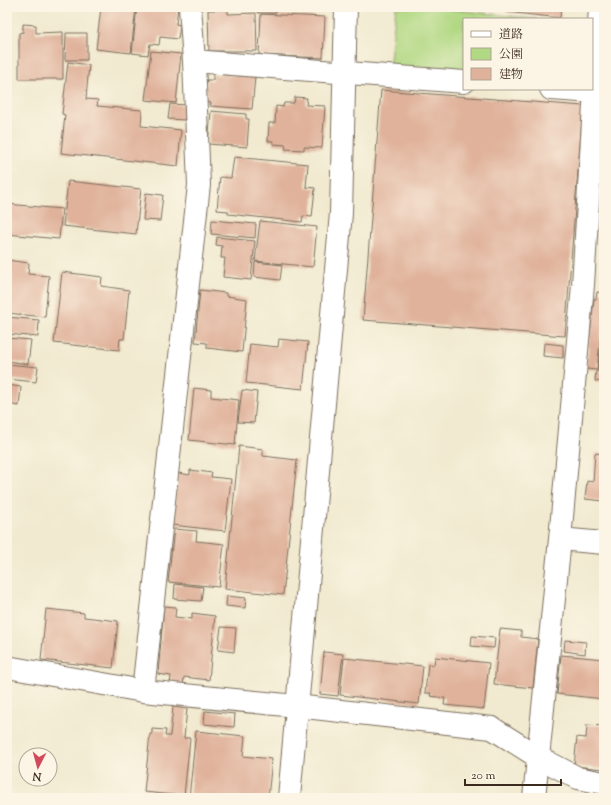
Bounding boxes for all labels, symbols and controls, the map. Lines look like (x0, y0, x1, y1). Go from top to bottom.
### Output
legend (463, 18, 593, 90)
text: 道路 (499, 26, 523, 44)
text: 公園 (499, 46, 523, 64)
text: 建物 (499, 66, 523, 84)
north arrow (18, 747, 58, 787)
scale bar (465, 761, 561, 787)
text: 20 m (471, 767, 496, 785)
text: N (32, 768, 43, 784)

